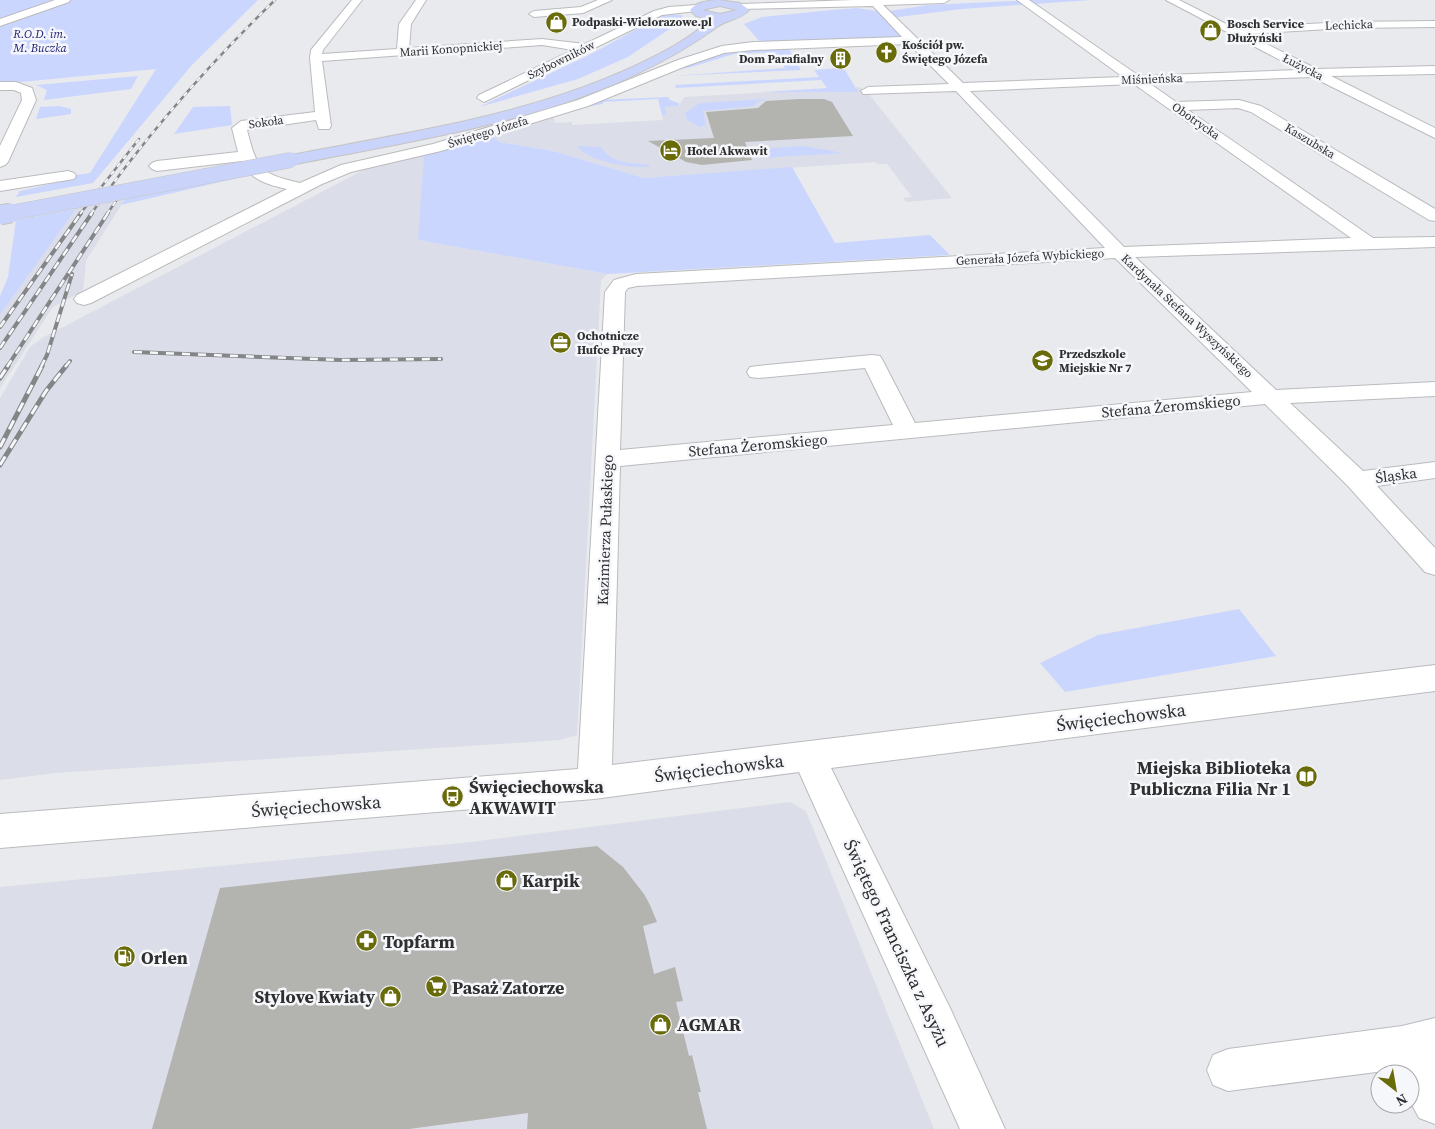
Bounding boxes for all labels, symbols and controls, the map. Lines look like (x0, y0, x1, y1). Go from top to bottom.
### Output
shop icon: Podpaski-Wielorazowe.pl (544, 10, 568, 34)
place label: Podpaski-Wielorazowe.pl (572, 14, 712, 30)
place label: Bosch Service Dłużyński (1227, 16, 1304, 46)
street label: Lechicka (1325, 16, 1374, 34)
shop icon: Bosch Service Dłużyński (1199, 19, 1223, 43)
park label: R.O.D. im. M. Buczka (12, 26, 68, 56)
street label: Szybowników (525, 36, 598, 83)
street label: Marii Konopnickiej (399, 37, 503, 61)
place label: Kościół pw. Świętego Józefa (902, 37, 988, 67)
church icon: Kościół pw. Świętego Józefa (874, 40, 898, 64)
building icon: Dom Parafialny (828, 47, 852, 71)
street label: Łużycka (1280, 50, 1327, 84)
place label: Dom Parafialny (739, 51, 825, 67)
street label: Miśnieńska (1121, 70, 1184, 88)
street label: Obotrycka (1169, 99, 1224, 144)
street label: Sokoła (248, 112, 285, 132)
street label: Świętego Józefa (446, 112, 531, 152)
street label: Kaszubska (1282, 120, 1339, 163)
hotel icon: Hotel Akwawit (659, 139, 683, 163)
place label: Hotel Akwawit (687, 143, 768, 159)
street label: Generała Józefa Wybickiego (956, 245, 1105, 269)
street label: Kardynała Stefana Wyszyńskiego (1118, 251, 1257, 382)
place label: Ochotnicze Hufce Pracy (577, 328, 644, 358)
office icon: Ochotnicze Hufce Pracy (549, 331, 573, 355)
place label: Przedszkole Miejskie Nr 7 (1059, 346, 1132, 376)
school or university icon: Przedszkole Miejskie Nr 7 (1031, 349, 1055, 373)
street label: Stefana Żeromskiego (1101, 389, 1241, 423)
street label: Stefana Żeromskiego (688, 428, 828, 462)
street label: Kazimierza Pułaskiego (592, 454, 618, 606)
street label: Śląska (1374, 462, 1418, 488)
street label: Święciechowska (1055, 697, 1188, 737)
street label: Święciechowska (653, 748, 786, 788)
place label: Miejska Biblioteka Publiczna Filia Nr 1 (1130, 755, 1291, 801)
library icon: Miejska Biblioteka Publiczna Filia Nr 1 (1295, 765, 1319, 789)
place label: Święciechowska AKWAWIT (469, 774, 604, 820)
bus stop icon: Święciechowska AKWAWIT (441, 784, 465, 808)
street label: Święciechowska (250, 789, 383, 823)
street label: Świętego Franciszka z Asyżu (838, 835, 956, 1051)
shop icon: Karpik (494, 868, 518, 892)
place label: Karpik (522, 868, 580, 893)
pharmacy icon: Topfarm (355, 929, 379, 953)
place label: Topfarm (383, 929, 455, 954)
fuel station icon: Orlen (113, 945, 137, 969)
place label: Orlen (141, 945, 188, 970)
supermarket icon: Pasaż Zatorze (424, 975, 448, 999)
place label: Pasaż Zatorze (452, 975, 565, 1000)
place label: Stylove Kwiaty (255, 984, 375, 1009)
shop icon: Stylove Kwiaty (379, 984, 403, 1008)
shop icon: AGMAR (649, 1012, 673, 1036)
place label: AGMAR (677, 1012, 742, 1037)
north arrow (1370, 1064, 1420, 1114)
text: N (1392, 1089, 1411, 1111)

